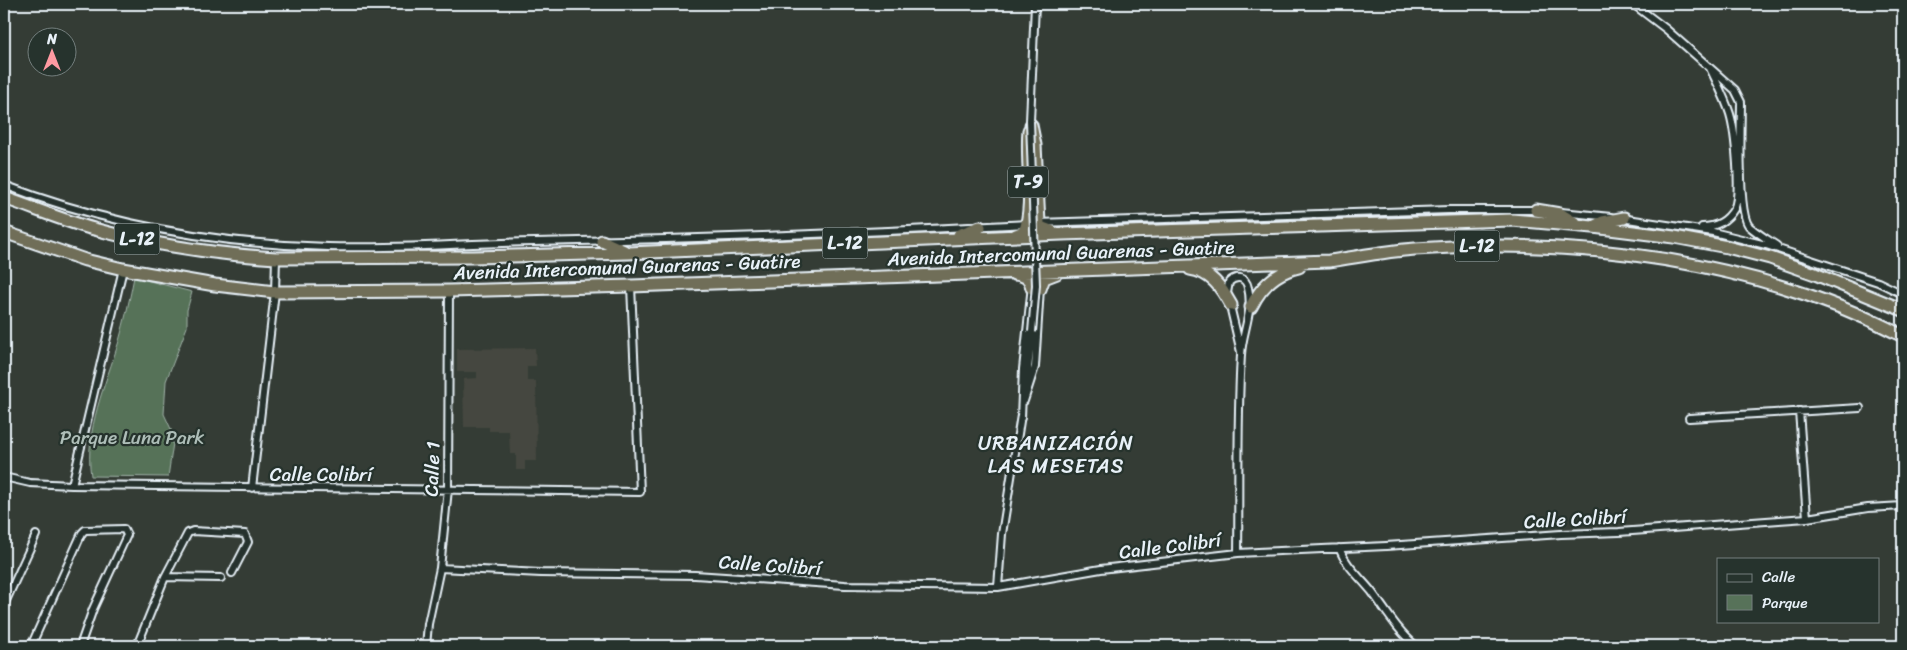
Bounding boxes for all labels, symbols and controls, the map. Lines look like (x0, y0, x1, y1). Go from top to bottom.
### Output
text: N (46, 27, 57, 52)
north arrow (28, 28, 78, 78)
road number: T-9 (1008, 166, 1048, 198)
road number: L-12 (114, 223, 160, 254)
road number: L-12 (822, 228, 868, 258)
street label: Avenida Intercomunal Guarenas - Guatire (886, 230, 1235, 276)
road number: L-12 (1454, 230, 1500, 262)
street label: Avenida Intercomunal Guarenas - Guatire (452, 244, 801, 290)
park label: Parque Luna Park (60, 421, 204, 454)
district label: URBANIZACIÓN LAS MESETAS (978, 426, 1134, 484)
street label: Calle 1 (415, 441, 449, 497)
street label: Calle Colibrí (270, 458, 375, 491)
street label: Calle Colibrí (1523, 500, 1630, 538)
street label: Calle Colibrí (1117, 523, 1226, 569)
street label: Calle Colibrí (718, 545, 825, 585)
legend (1717, 558, 1880, 622)
text: Calle (1762, 564, 1795, 590)
text: Parque (1762, 590, 1807, 616)

